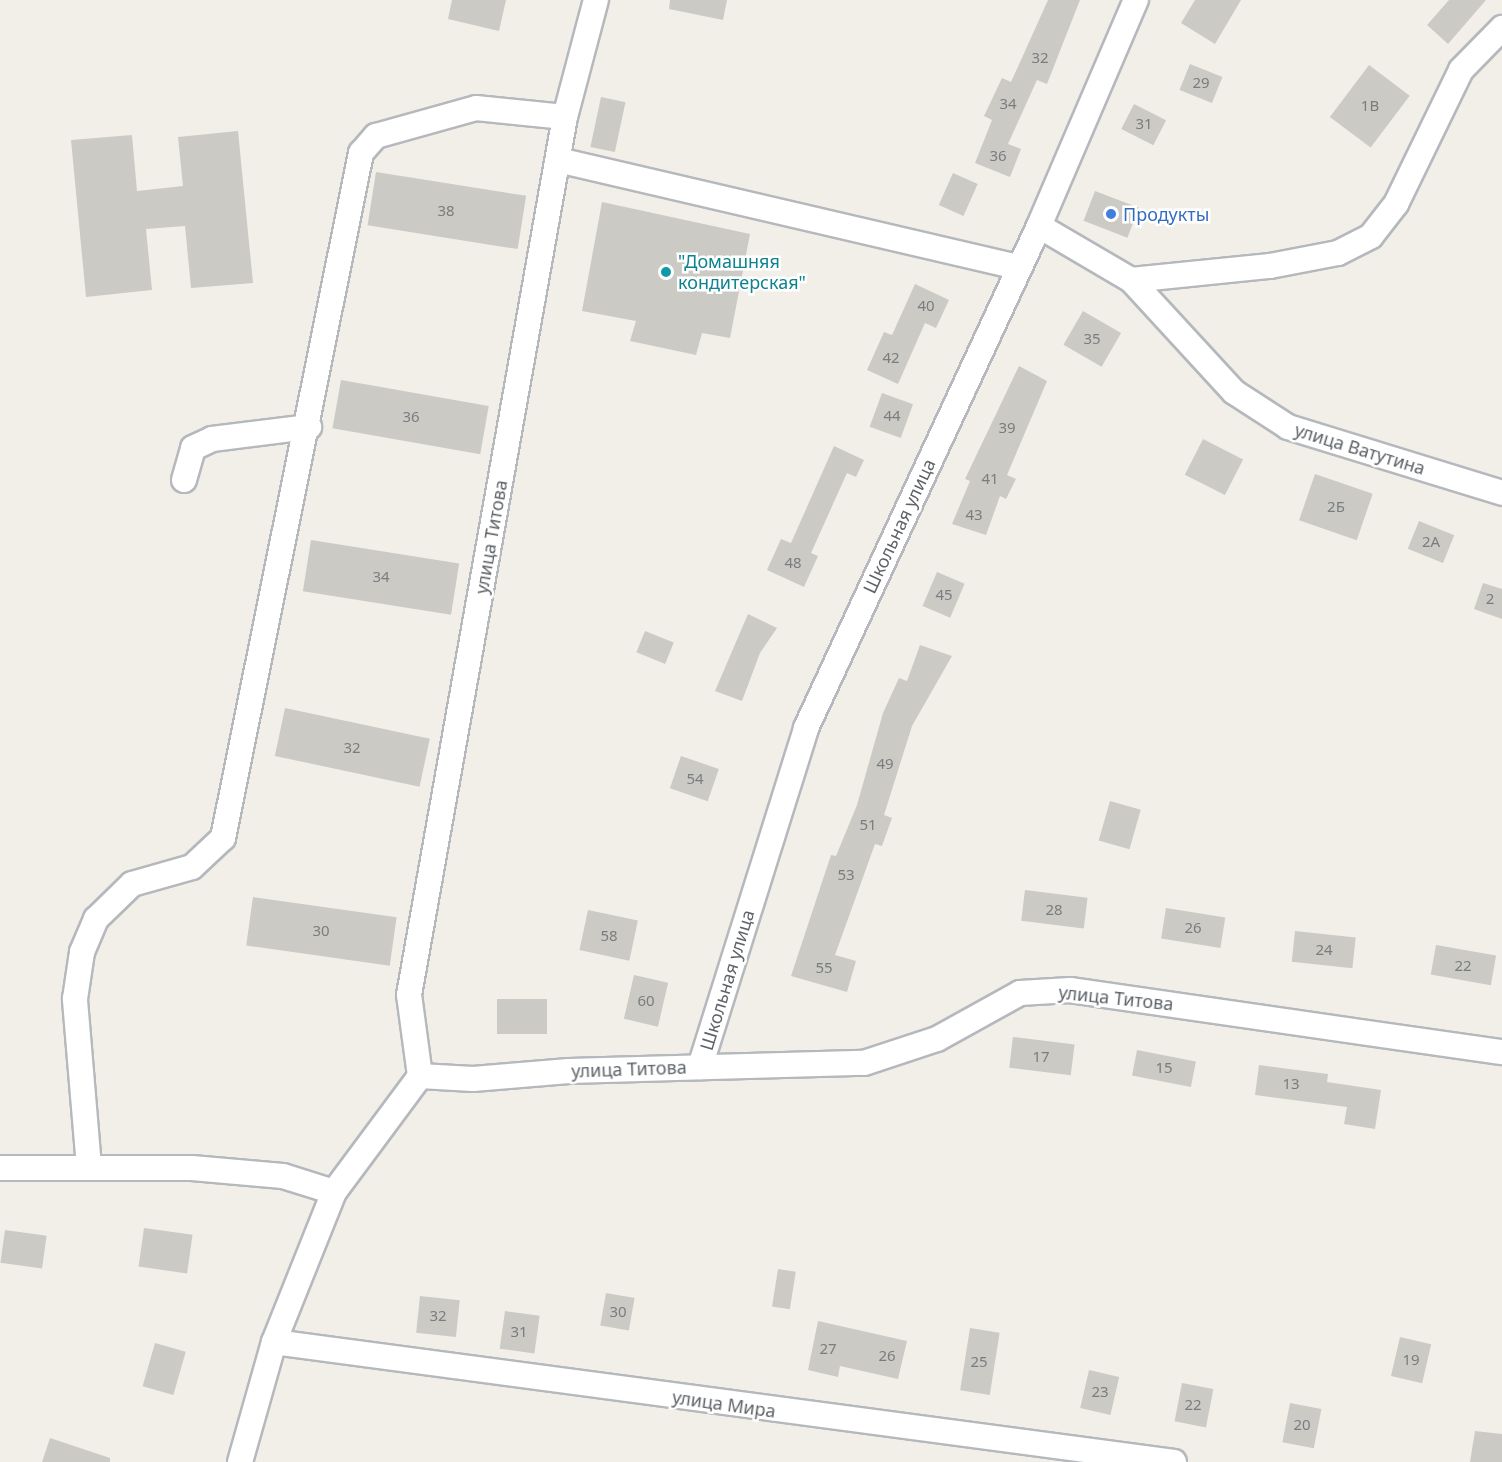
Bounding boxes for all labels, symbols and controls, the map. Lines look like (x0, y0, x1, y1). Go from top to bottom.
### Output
house number: 32 (1031, 49, 1049, 67)
house number: 29 (1192, 74, 1210, 92)
house number: 34 (999, 95, 1017, 113)
house number: 1В (1361, 97, 1379, 115)
house number: 31 (1135, 115, 1153, 133)
house number: 36 (989, 147, 1007, 165)
house number: 38 (437, 202, 455, 220)
place label: Продукты (1123, 203, 1209, 225)
marker: Продукты (1104, 207, 1118, 221)
place label: "Домашняя кондитерская" (678, 251, 806, 294)
marker: "Домашняя кондитерская" (659, 265, 673, 279)
house number: 40 (917, 297, 935, 315)
house number: 35 (1083, 330, 1101, 348)
house number: 42 (882, 349, 900, 367)
house number: 44 (883, 407, 901, 425)
house number: 36 (402, 408, 420, 426)
house number: 39 (998, 419, 1016, 437)
street label: улица Ватутина (1292, 419, 1428, 479)
street label: Школьная улица (858, 455, 940, 597)
house number: 41 (981, 470, 999, 488)
street label: улица Титова (470, 478, 512, 596)
house number: 2Б (1327, 498, 1345, 516)
house number: 43 (965, 506, 983, 524)
house number: 2А (1422, 533, 1440, 551)
house number: 48 (784, 554, 802, 572)
house number: 34 (372, 568, 390, 586)
house number: 45 (935, 586, 953, 604)
house number: 2 (1486, 590, 1494, 608)
house number: 32 (343, 739, 361, 757)
house number: 49 (876, 755, 894, 773)
house number: 54 (686, 770, 704, 788)
house number: 51 (859, 816, 877, 834)
house number: 53 (837, 866, 855, 884)
house number: 28 (1045, 901, 1063, 919)
street label: Школьная улица (695, 907, 759, 1053)
house number: 26 (1184, 919, 1202, 937)
house number: 30 (312, 922, 330, 940)
house number: 58 (600, 927, 618, 945)
house number: 24 (1315, 941, 1333, 959)
house number: 22 (1454, 957, 1472, 975)
house number: 55 (815, 959, 833, 977)
street label: улица Титова (1057, 981, 1175, 1015)
house number: 60 (637, 992, 655, 1010)
house number: 17 (1032, 1048, 1050, 1066)
street label: улица Титова (571, 1056, 687, 1082)
house number: 15 (1155, 1059, 1173, 1077)
house number: 13 (1282, 1075, 1300, 1093)
house number: 30 (609, 1303, 627, 1321)
house number: 32 (429, 1307, 447, 1325)
house number: 31 (510, 1323, 528, 1341)
house number: 27 (819, 1340, 837, 1358)
house number: 26 (878, 1347, 896, 1365)
house number: 19 (1402, 1351, 1420, 1369)
house number: 25 (970, 1353, 988, 1371)
house number: 23 (1091, 1383, 1109, 1401)
street label: улица Мира (671, 1386, 777, 1422)
house number: 22 (1184, 1396, 1202, 1414)
house number: 20 (1293, 1416, 1311, 1434)

